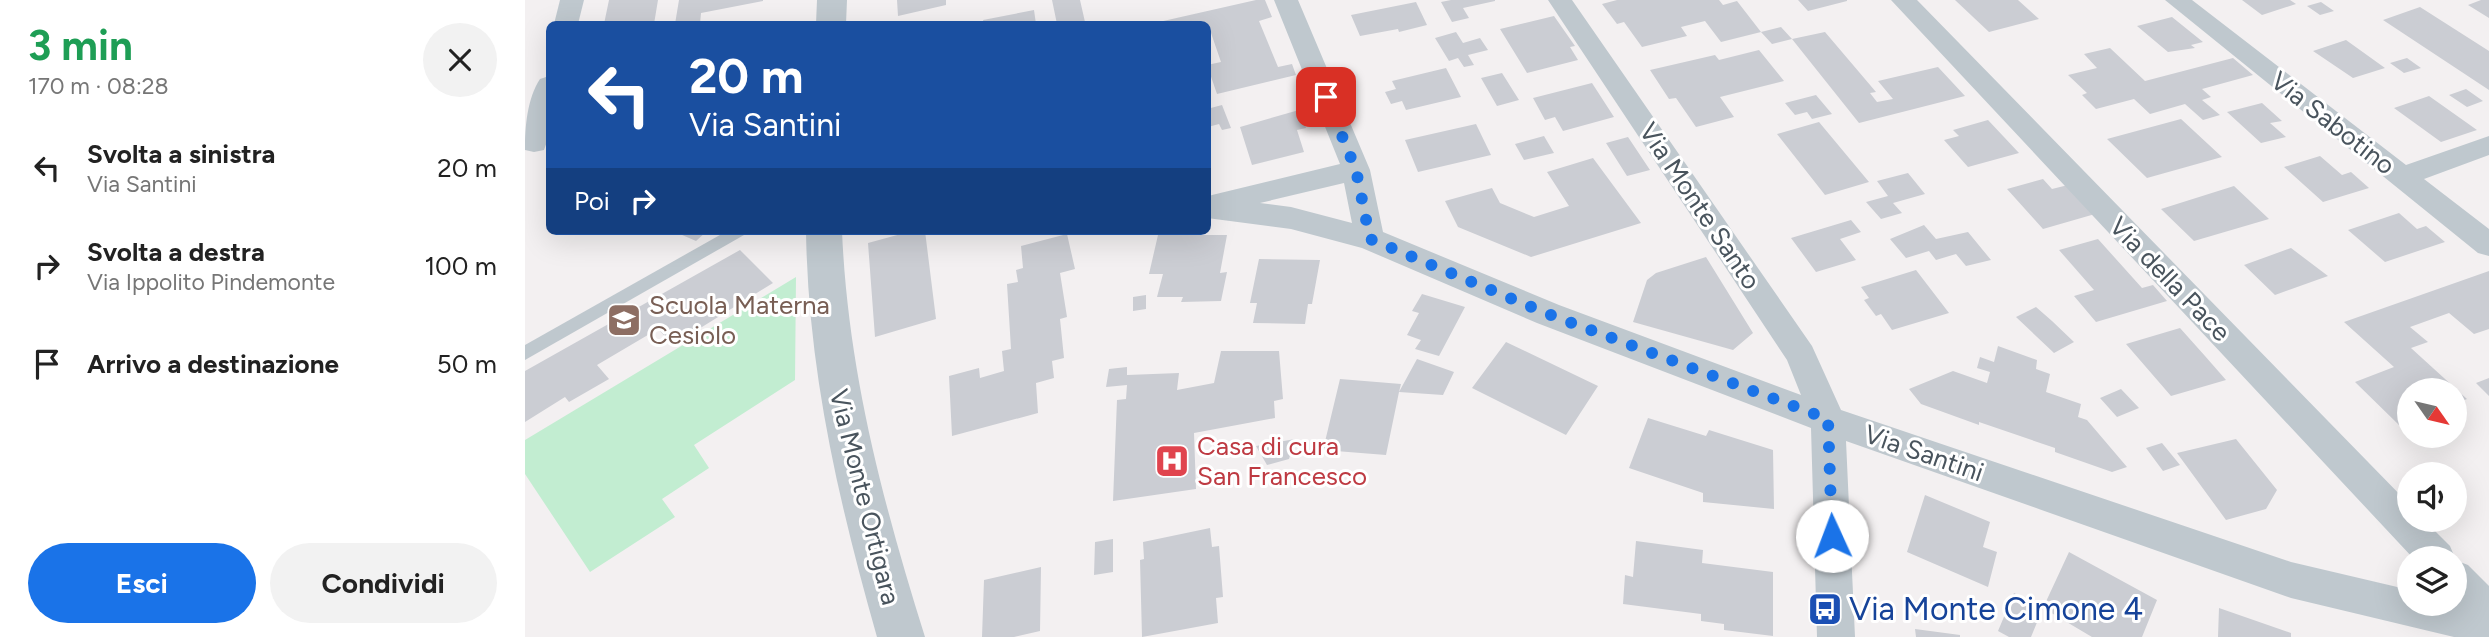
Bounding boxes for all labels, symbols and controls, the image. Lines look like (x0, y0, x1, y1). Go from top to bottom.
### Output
text: 3 min (28, 20, 133, 71)
button: close (423, 23, 497, 97)
text: 20 m (689, 46, 804, 105)
icon: left (574, 49, 665, 140)
street label: Via Sabotino (2265, 65, 2401, 181)
pin (1296, 67, 1356, 127)
text: 170 m · 08:28 (28, 72, 169, 100)
icon: arrive (1307, 78, 1345, 116)
text: Via Santini (689, 106, 841, 144)
street label: Via Monte Santo (1632, 117, 1768, 295)
text: Svolta a sinistra (87, 138, 275, 170)
icon: left (28, 149, 66, 187)
text: 20 m (437, 152, 497, 184)
text: Via Santini (87, 170, 197, 198)
icon: right (624, 182, 662, 220)
text: Poi (574, 185, 610, 217)
street label: Via della Pace (2103, 210, 2237, 348)
text: Svolta a destra (87, 236, 265, 268)
icon: right (28, 247, 66, 285)
text: 100 m (424, 250, 497, 282)
text: Via Ippolito Pindemonte (87, 268, 335, 296)
place label: Scuola Materna Cesiolo (649, 289, 830, 351)
school or university icon: Scuola Materna Cesiolo (605, 301, 643, 339)
icon: arrive (28, 345, 66, 383)
text: Arrivo a destinazione (87, 348, 339, 380)
text: 50 m (437, 348, 497, 380)
north arrow (2397, 378, 2467, 448)
map controls (2397, 378, 2467, 616)
street label: Via Monte Ortigara (823, 386, 907, 608)
street label: Via Santini (1860, 418, 1988, 488)
place label: Casa di cura San Francesco (1197, 430, 1367, 492)
hospital icon: Casa di cura San Francesco (1153, 442, 1191, 480)
button: sound (2397, 462, 2467, 532)
position arrow (1795, 499, 1869, 573)
button: Esci (28, 543, 256, 623)
button: Condividi (270, 543, 497, 623)
button: layers (2397, 546, 2467, 616)
bus stop icon: Via Monte Cimone 4 (1806, 590, 1844, 628)
place label: Via Monte Cimone 4 (1849, 590, 2143, 628)

